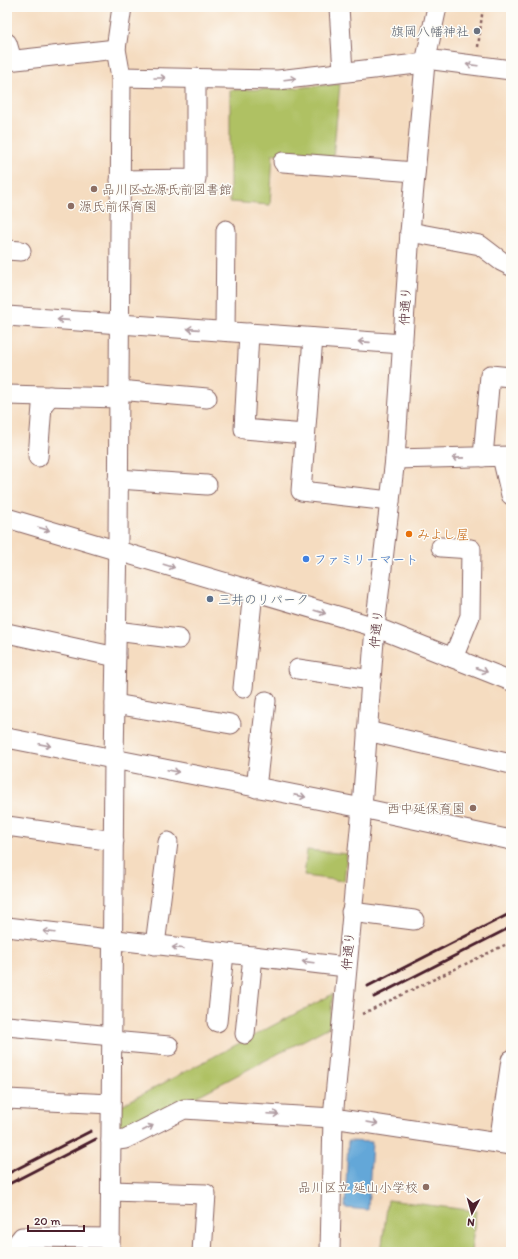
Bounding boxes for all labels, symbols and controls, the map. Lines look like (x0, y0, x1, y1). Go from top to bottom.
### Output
place label: 旗岡八幡神社 (391, 24, 469, 39)
marker: 旗岡八幡神社 (472, 26, 482, 36)
one-way arrow (466, 61, 479, 69)
one-way arrow (153, 74, 166, 81)
one-way arrow (283, 75, 296, 83)
place label: 品川区立源氏前図書館 (102, 182, 232, 197)
marker: 品川区立源氏前図書館 (89, 184, 99, 194)
place label: 源氏前保育園 (79, 199, 157, 214)
marker: 源氏前保育園 (66, 201, 76, 211)
street label: 仲通り (396, 286, 414, 326)
one-way arrow (57, 317, 70, 324)
one-way arrow (187, 325, 200, 333)
one-way arrow (358, 338, 371, 345)
one-way arrow (452, 454, 465, 461)
one-way arrow (38, 526, 51, 533)
place label: みよし屋 (417, 527, 469, 542)
marker: みよし屋 (404, 529, 414, 539)
place label: ファミリーマート (314, 552, 418, 567)
marker: ファミリーマート (301, 554, 311, 564)
one-way arrow (162, 563, 175, 570)
place label: 三井のリパーク (218, 592, 309, 607)
marker: 三井のリパーク (205, 594, 215, 604)
one-way arrow (314, 609, 327, 616)
street label: 仲通り (367, 609, 385, 649)
one-way arrow (476, 666, 488, 674)
one-way arrow (38, 742, 51, 750)
one-way arrow (166, 767, 179, 775)
one-way arrow (293, 793, 306, 801)
place label: 西中延保育園 (387, 801, 465, 816)
marker: 西中延保育園 (468, 803, 478, 813)
one-way arrow (43, 929, 56, 936)
street label: 仲通り (339, 931, 357, 971)
one-way arrow (172, 944, 185, 952)
one-way arrow (301, 958, 314, 966)
one-way arrow (266, 1111, 279, 1118)
one-way arrow (365, 1119, 378, 1127)
one-way arrow (141, 1124, 153, 1131)
place label: 品川区立 延山小学校 (298, 1180, 418, 1195)
marker: 品川区立 延山小学校 (421, 1182, 431, 1192)
north arrow (452, 1193, 492, 1233)
scale bar (28, 1207, 84, 1233)
text: 20 m (34, 1214, 61, 1228)
text: N (467, 1216, 475, 1229)

